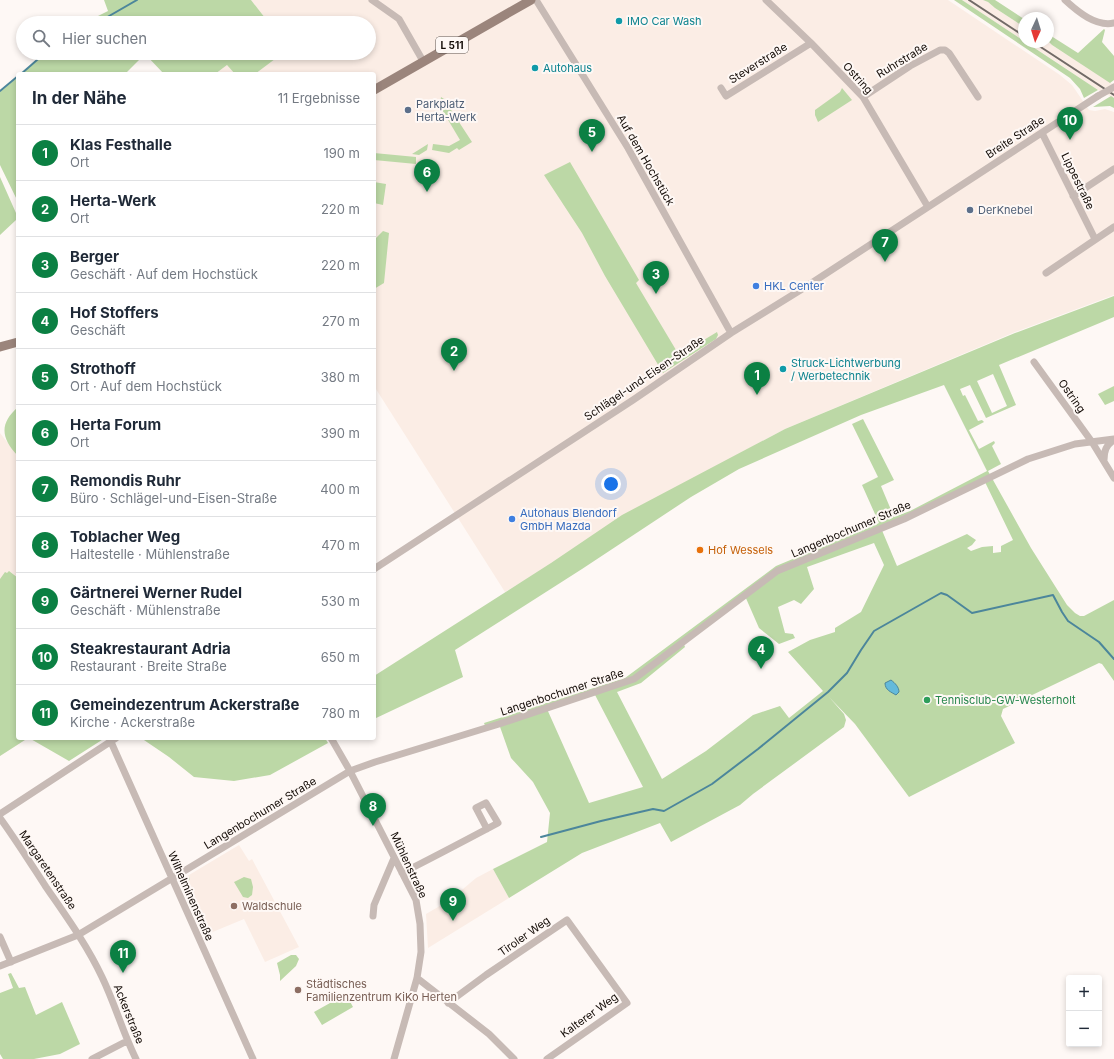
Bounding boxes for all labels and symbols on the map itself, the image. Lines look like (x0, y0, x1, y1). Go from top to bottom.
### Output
north arrow (1018, 12, 1054, 48)
place label: IMO Car Wash (627, 14, 702, 28)
marker: IMO Car Wash (614, 16, 624, 26)
road number: L 511 (436, 37, 468, 53)
street label: Ruhrstraße (874, 39, 930, 81)
street label: Steverstraße (726, 40, 790, 86)
street label: Ostring (840, 59, 876, 97)
place label: Autohaus (543, 61, 592, 75)
marker: Autohaus (530, 63, 540, 73)
place label: Parkplatz Herta-Werk (416, 97, 476, 124)
marker: Parkplatz Herta-Werk (403, 105, 413, 115)
pin: 10 (1057, 107, 1083, 140)
street label: Auf dem Hochstück (614, 112, 678, 208)
street label: Breite Straße (983, 113, 1047, 161)
pin: 5 (579, 119, 605, 152)
street label: Lippestraße (1058, 150, 1098, 212)
pin: 6 (414, 159, 440, 192)
place label: DerKnebel (978, 203, 1033, 217)
marker: DerKnebel (965, 205, 975, 215)
pin: 7 (872, 229, 898, 262)
pin: 3 (643, 261, 669, 294)
place label: HKL Center (764, 279, 824, 293)
marker: HKL Center (751, 281, 761, 291)
street label: Schlägel-und-Eisen-Straße (581, 333, 707, 423)
pin: 2 (441, 338, 467, 371)
place label: Struck-Lichtwerbung / Werbetechnik (791, 356, 901, 383)
pin: 1 (744, 362, 770, 395)
marker: Struck-Lichtwerbung / Werbetechnik (778, 364, 788, 374)
street label: Ostring (1055, 376, 1089, 416)
your location (601, 474, 621, 494)
street label: Langenbochumer Straße (789, 497, 913, 561)
place label: Autohaus Blendorf GmbH Mazda (520, 506, 617, 533)
marker: Autohaus Blendorf GmbH Mazda (507, 514, 517, 524)
place label: Hof Wessels (708, 543, 773, 557)
marker: Hof Wessels (695, 545, 705, 555)
pin: 4 (748, 636, 774, 669)
street label: Langenbochumer Straße (499, 665, 625, 719)
place label: Tennisclub-GW-Westerholt (935, 693, 1076, 707)
marker: Tennisclub-GW-Westerholt (922, 695, 932, 705)
street label: Langenbochumer Straße (201, 774, 319, 852)
pin: 8 (360, 793, 386, 826)
street label: Margaretenstraße (16, 828, 80, 912)
street label: Mühlenstraße (388, 830, 430, 900)
street label: Wilhelminenstraße (165, 849, 217, 943)
pin: 9 (440, 888, 466, 921)
place label: Waldschule (242, 899, 302, 913)
marker: Waldschule (229, 901, 239, 911)
street label: Tiroler Weg (495, 913, 553, 959)
pin: 11 (110, 940, 136, 973)
place label: Städtisches Familienzentrum KiKo Herten (306, 977, 457, 1004)
street label: Ackerstraße (111, 982, 147, 1046)
marker: Städtisches Familienzentrum KiKo Herten (293, 985, 303, 995)
street label: Kalterer Weg (558, 990, 620, 1040)

